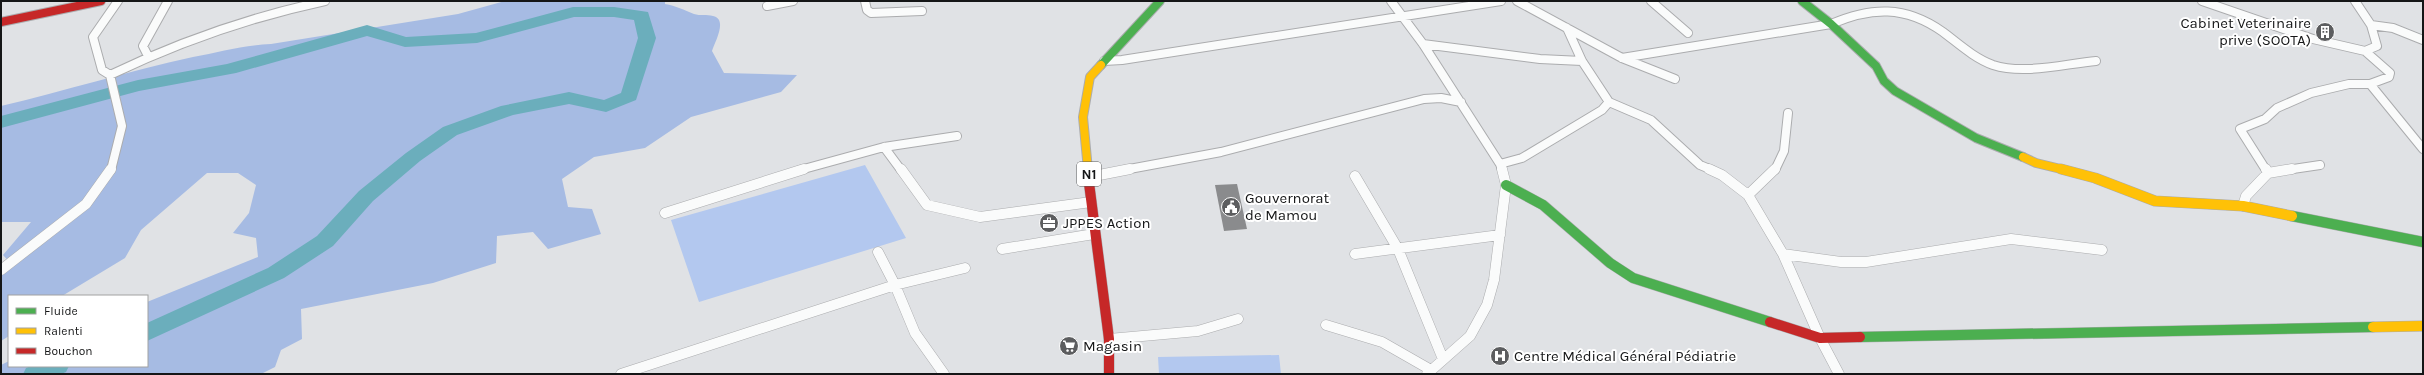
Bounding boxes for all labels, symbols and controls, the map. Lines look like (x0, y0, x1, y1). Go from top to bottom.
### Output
place label: Cabinet Veterinaire prive (SOOTA) (2180, 14, 2311, 49)
building icon: Cabinet Veterinaire prive (SOOTA) (2314, 21, 2336, 43)
road number: N1 (1077, 162, 1101, 186)
place label: Gouvernorat de Mamou (1245, 189, 1330, 224)
public building icon: Gouvernorat de Mamou (1220, 196, 1242, 218)
office icon: JPPES Action (1038, 212, 1060, 234)
place label: JPPES Action (1063, 214, 1150, 232)
legend (8, 295, 148, 367)
text: Fluide (44, 304, 78, 318)
text: Ralenti (44, 324, 83, 338)
supermarket icon: Magasin (1058, 335, 1080, 357)
place label: Magasin (1083, 337, 1142, 355)
text: Bouchon (44, 344, 93, 358)
hospital icon: Centre Médical Général Pédiatrie (1489, 345, 1511, 367)
place label: Centre Médical Général Pédiatrie (1514, 347, 1736, 365)

